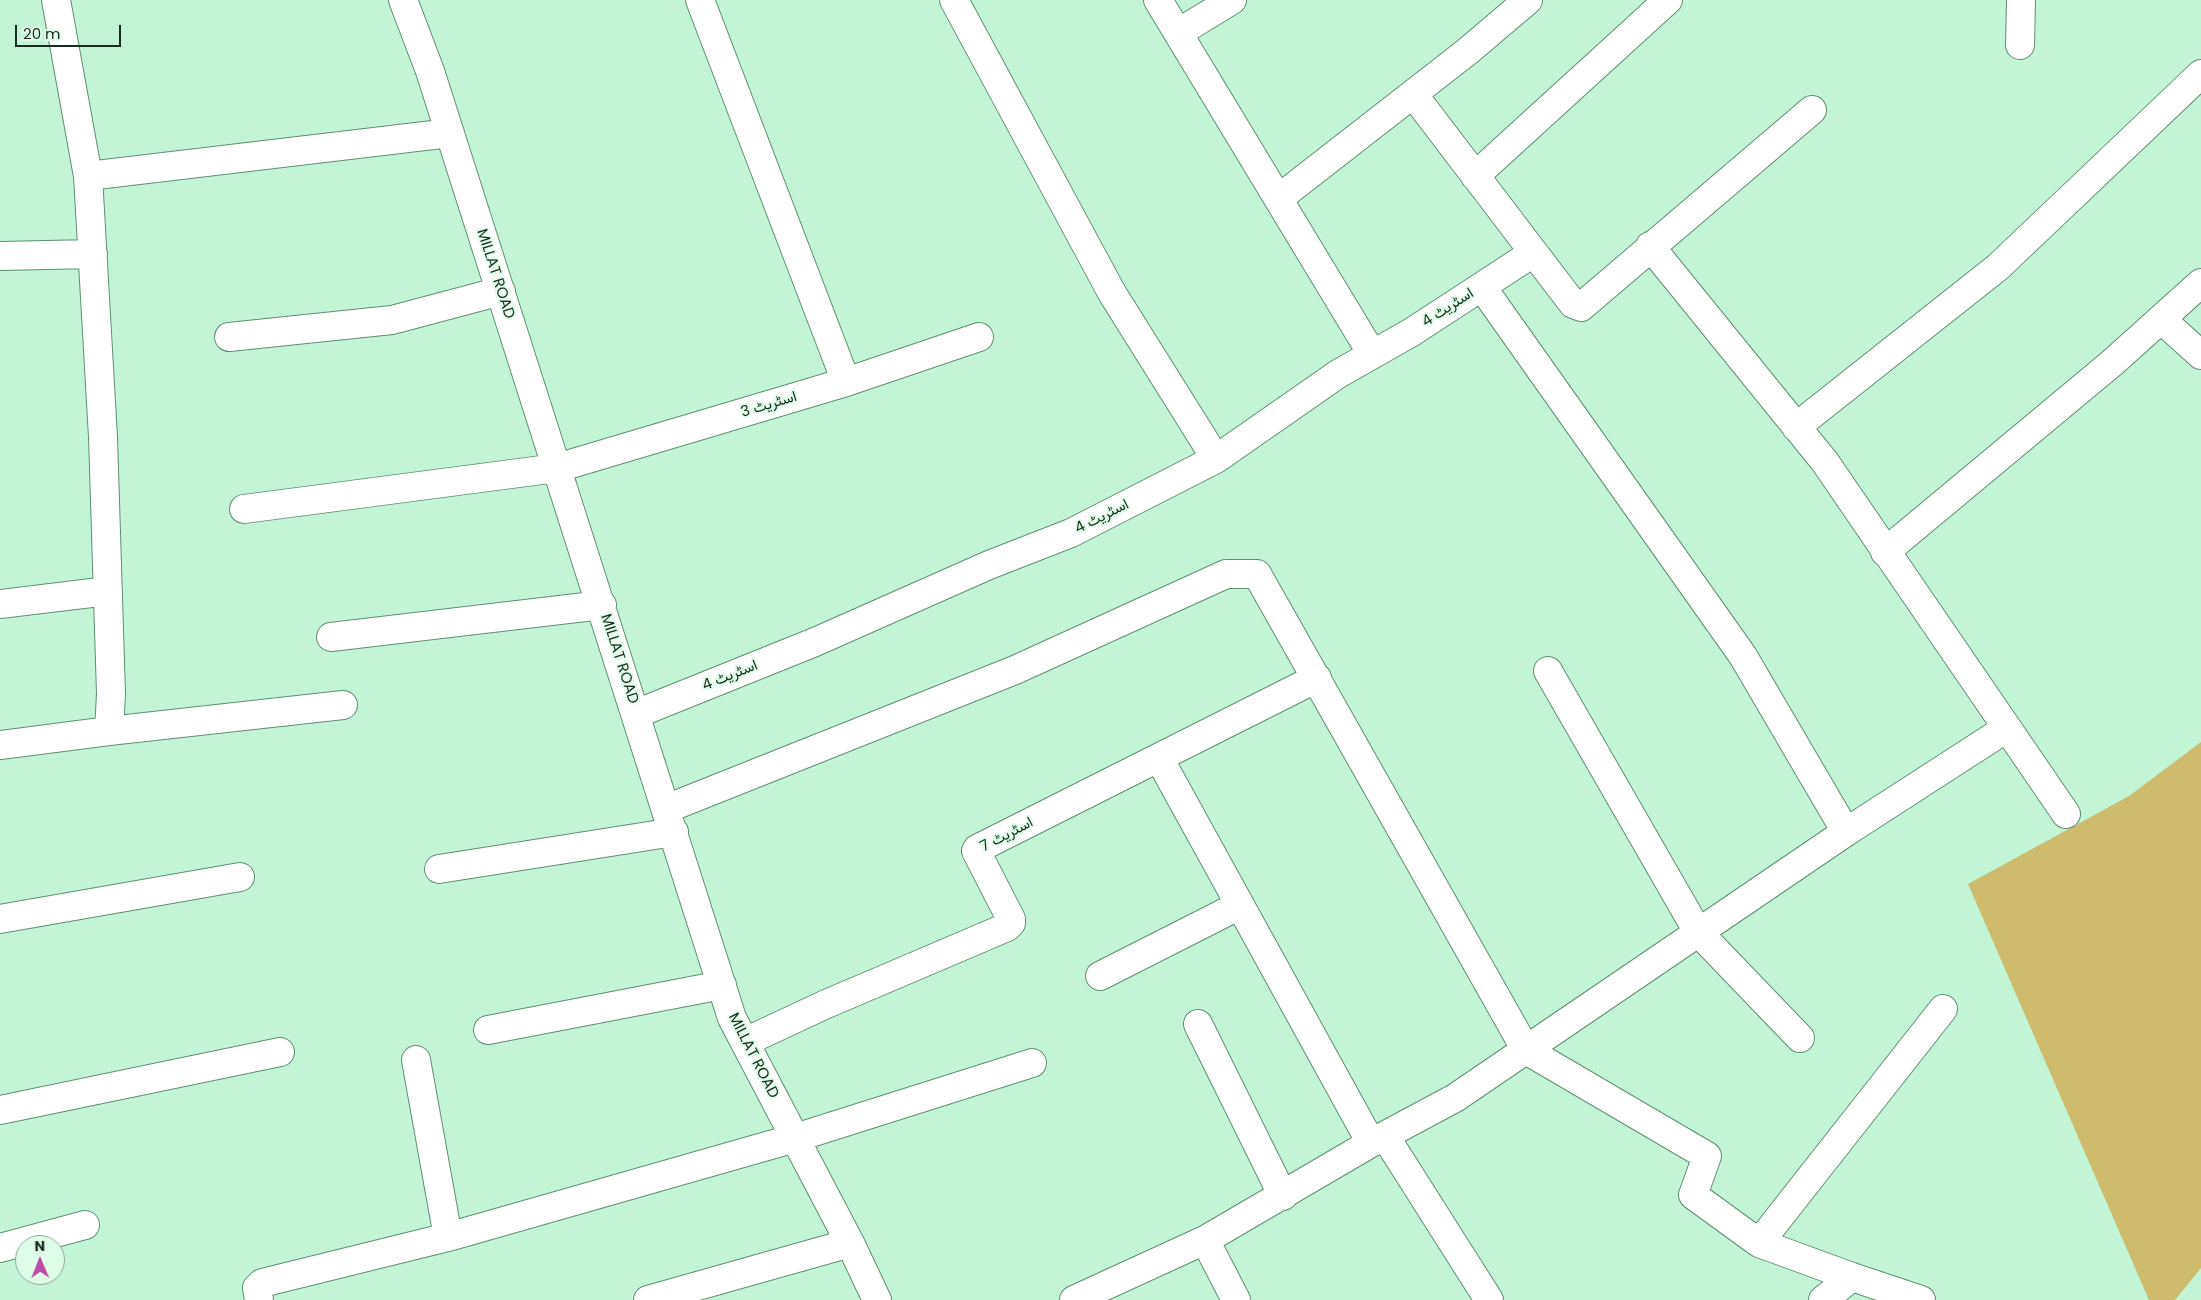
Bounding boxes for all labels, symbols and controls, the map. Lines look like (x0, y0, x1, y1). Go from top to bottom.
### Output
scale bar (18, 15, 124, 47)
text: 20 m (23, 23, 61, 44)
street label: MILLAT ROAD (472, 227, 518, 321)
street label: اسٹریٹ 4 (1419, 285, 1477, 331)
street label: اسٹریٹ 3 (739, 388, 799, 422)
street label: اسٹریٹ 4 (1072, 496, 1132, 538)
street label: MILLAT ROAD (596, 612, 642, 706)
street label: اسٹریٹ 4 (700, 657, 760, 695)
street label: اسٹریٹ 7 (978, 814, 1036, 856)
street label: MILLAT ROAD (724, 1010, 782, 1102)
north arrow (15, 1235, 65, 1285)
text: N (34, 1236, 45, 1256)

